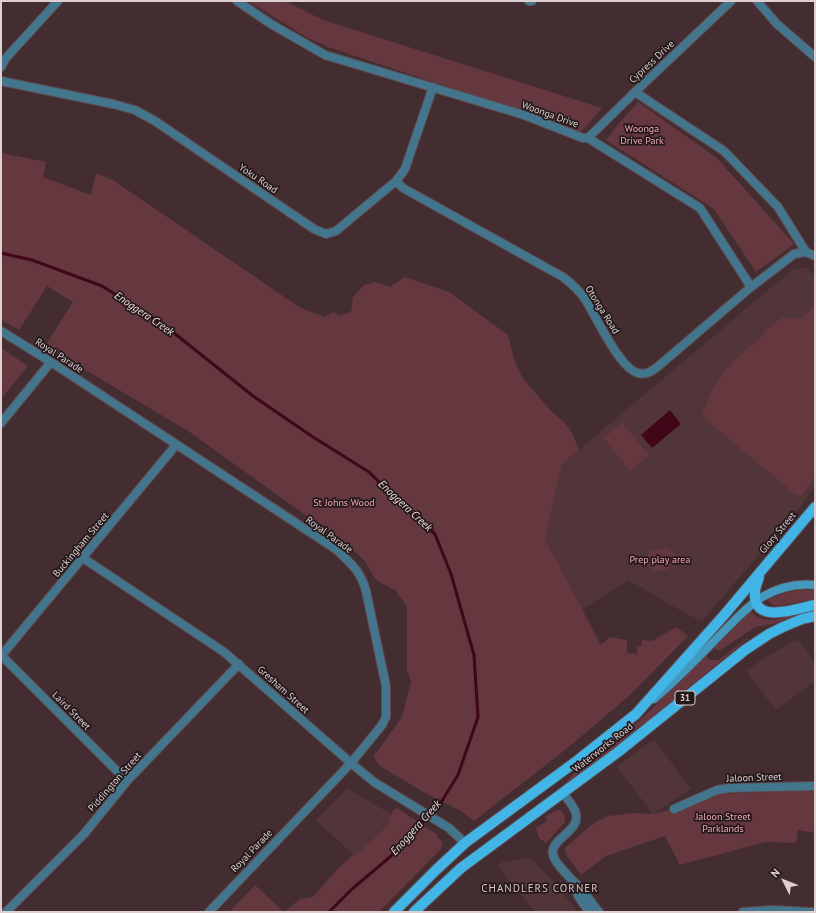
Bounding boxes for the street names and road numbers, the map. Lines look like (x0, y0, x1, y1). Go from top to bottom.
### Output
street label: Cypress Drive (627, 38, 677, 86)
street label: Woonga Drive (520, 99, 580, 131)
street label: Yoku Road (236, 162, 280, 196)
street label: Otonga Road (582, 283, 622, 337)
street label: Royal Parade (33, 336, 85, 376)
street label: Buckingham Street (50, 510, 112, 580)
street label: Glory Street (757, 510, 799, 556)
street label: Royal Parade (303, 514, 355, 556)
street label: Gresham Street (255, 664, 311, 716)
street label: Laird Street (49, 689, 93, 733)
road number: 31 (675, 691, 695, 705)
street label: Waterworks Road (570, 721, 636, 775)
street label: Piddington Street (86, 750, 144, 814)
street label: Jaloon Street (726, 771, 782, 785)
street label: Royal Parade (229, 827, 275, 875)

